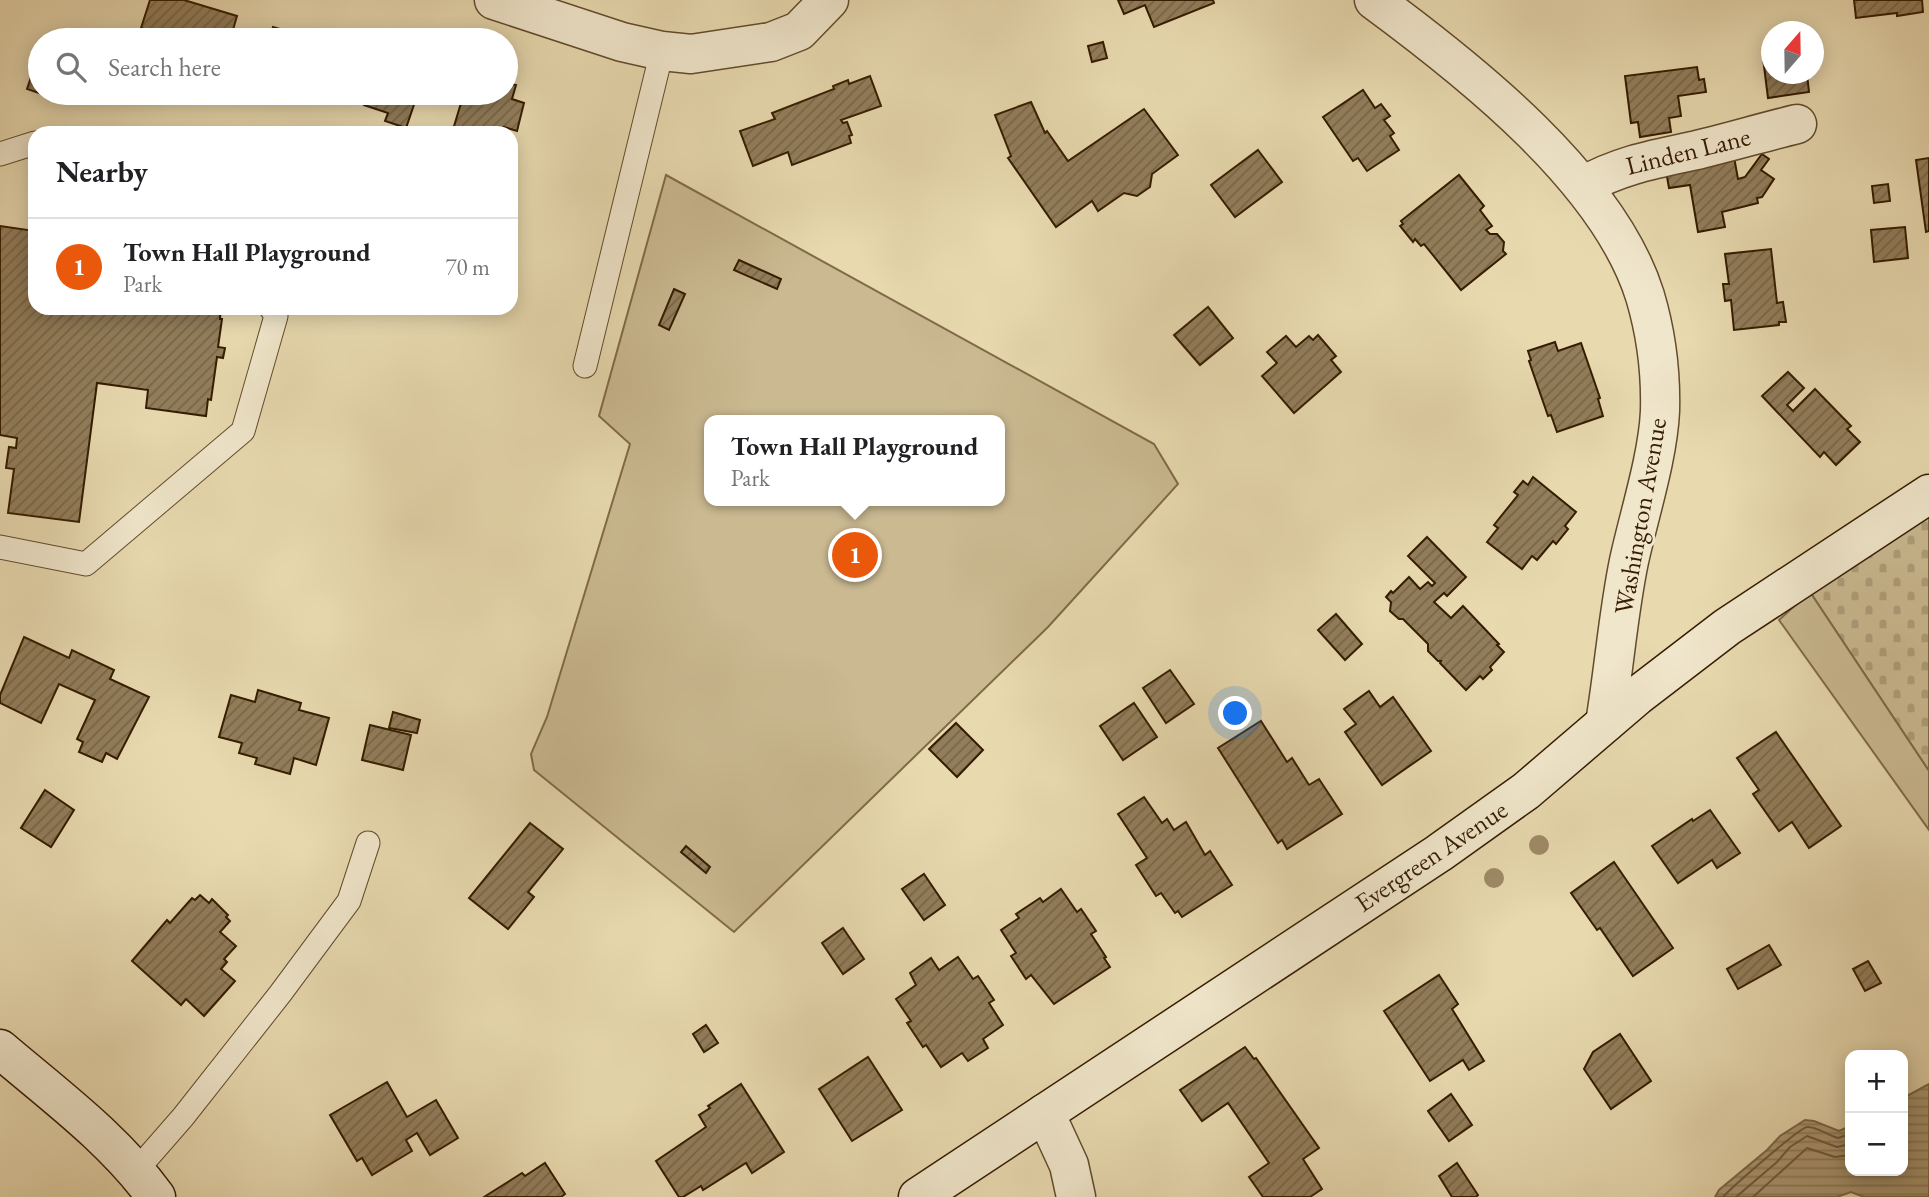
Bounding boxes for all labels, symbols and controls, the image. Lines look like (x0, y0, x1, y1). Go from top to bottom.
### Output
north arrow (1761, 21, 1824, 84)
search box (28, 28, 518, 105)
icon: search (52, 48, 90, 86)
text: Search here (108, 50, 221, 84)
street label: Linden Lane (1622, 119, 1754, 183)
text: Nearby (56, 152, 148, 191)
text: Town Hall Playground (123, 235, 371, 269)
text: 1 (73, 252, 85, 282)
text: 70 m (445, 252, 490, 282)
text: Park (123, 269, 162, 299)
popup (704, 415, 1005, 506)
street label: Washington Avenue (1606, 415, 1674, 617)
text: Town Hall Playground (731, 429, 978, 463)
text: Park (731, 463, 770, 493)
pin: 1 (832, 529, 878, 581)
your location (1218, 696, 1252, 730)
street label: Evergreen Avenue (1348, 792, 1514, 920)
map controls (1845, 1050, 1908, 1176)
button: + (1845, 1050, 1908, 1113)
button: − (1845, 1113, 1908, 1176)

